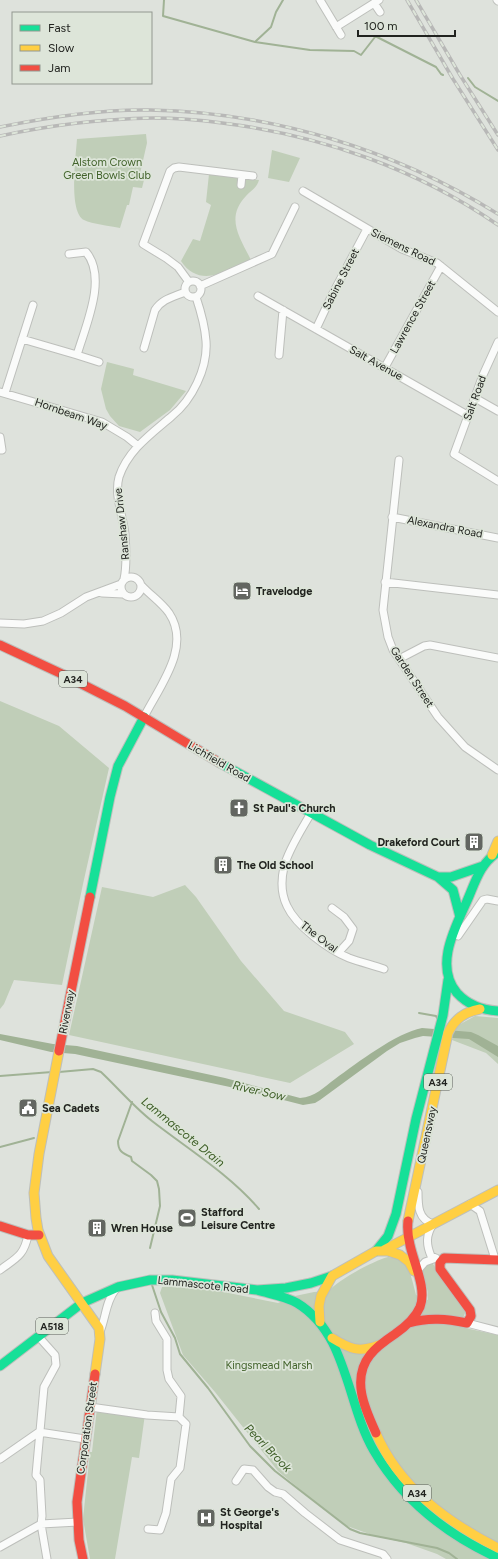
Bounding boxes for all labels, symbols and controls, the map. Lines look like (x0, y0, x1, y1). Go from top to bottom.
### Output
legend (12, 12, 152, 84)
scale bar (358, 12, 455, 38)
text: 100 m (364, 19, 398, 33)
text: Fast (48, 21, 71, 35)
text: Slow (48, 41, 75, 55)
text: Jam (48, 61, 71, 75)
park label: Alstom Crown Green Bowls Club (63, 156, 151, 182)
street label: Siemens Road (369, 226, 437, 268)
street label: Sabine Street (320, 246, 362, 312)
street label: Lawrence Street (388, 278, 438, 356)
street label: Salt Avenue (347, 343, 405, 383)
street label: Salt Road (461, 374, 489, 422)
street label: Hornbeam Way (33, 395, 109, 433)
street label: Ranshaw Drive (112, 487, 132, 561)
street label: Alexandra Road (406, 513, 484, 541)
hotel icon: Travelodge (231, 580, 253, 602)
place label: Travelodge (256, 585, 312, 598)
street label: Garden Street (388, 644, 436, 710)
road number: A34 (59, 671, 87, 687)
street label: Lichfield Road (185, 739, 253, 785)
church icon: St Paul's Church (228, 797, 250, 819)
place label: St Paul's Church (253, 802, 335, 815)
building icon: Drakeford Court (463, 831, 485, 853)
place label: Drakeford Court (377, 836, 461, 849)
building icon: The Old School (212, 854, 234, 876)
place label: The Old School (237, 859, 314, 872)
street label: The Oval (298, 919, 340, 955)
street label: Riverway (56, 989, 78, 1035)
road number: A34 (424, 1074, 452, 1090)
water label: River Sow (231, 1078, 287, 1104)
water label: Lammascote Drain (139, 1094, 228, 1170)
public building icon: Sea Cadets (17, 1097, 39, 1119)
place label: Sea Cadets (42, 1102, 99, 1115)
street label: Queensway (415, 1105, 439, 1165)
place label: Stafford Leisure Centre (201, 1206, 275, 1232)
sports icon: Stafford Leisure Centre (176, 1207, 198, 1229)
building icon: Wren House (86, 1217, 108, 1239)
place label: Wren House (111, 1222, 173, 1235)
street label: Lammascote Road (157, 1274, 249, 1296)
road number: A518 (36, 1318, 68, 1334)
park label: Kingsmead Marsh (225, 1359, 313, 1372)
street label: Corporation Street (74, 1381, 100, 1475)
water label: Pearl Brook (242, 1421, 295, 1476)
road number: A34 (403, 1485, 431, 1501)
place label: St George's Hospital (220, 1506, 279, 1532)
hospital icon: St George's Hospital (195, 1507, 217, 1529)

